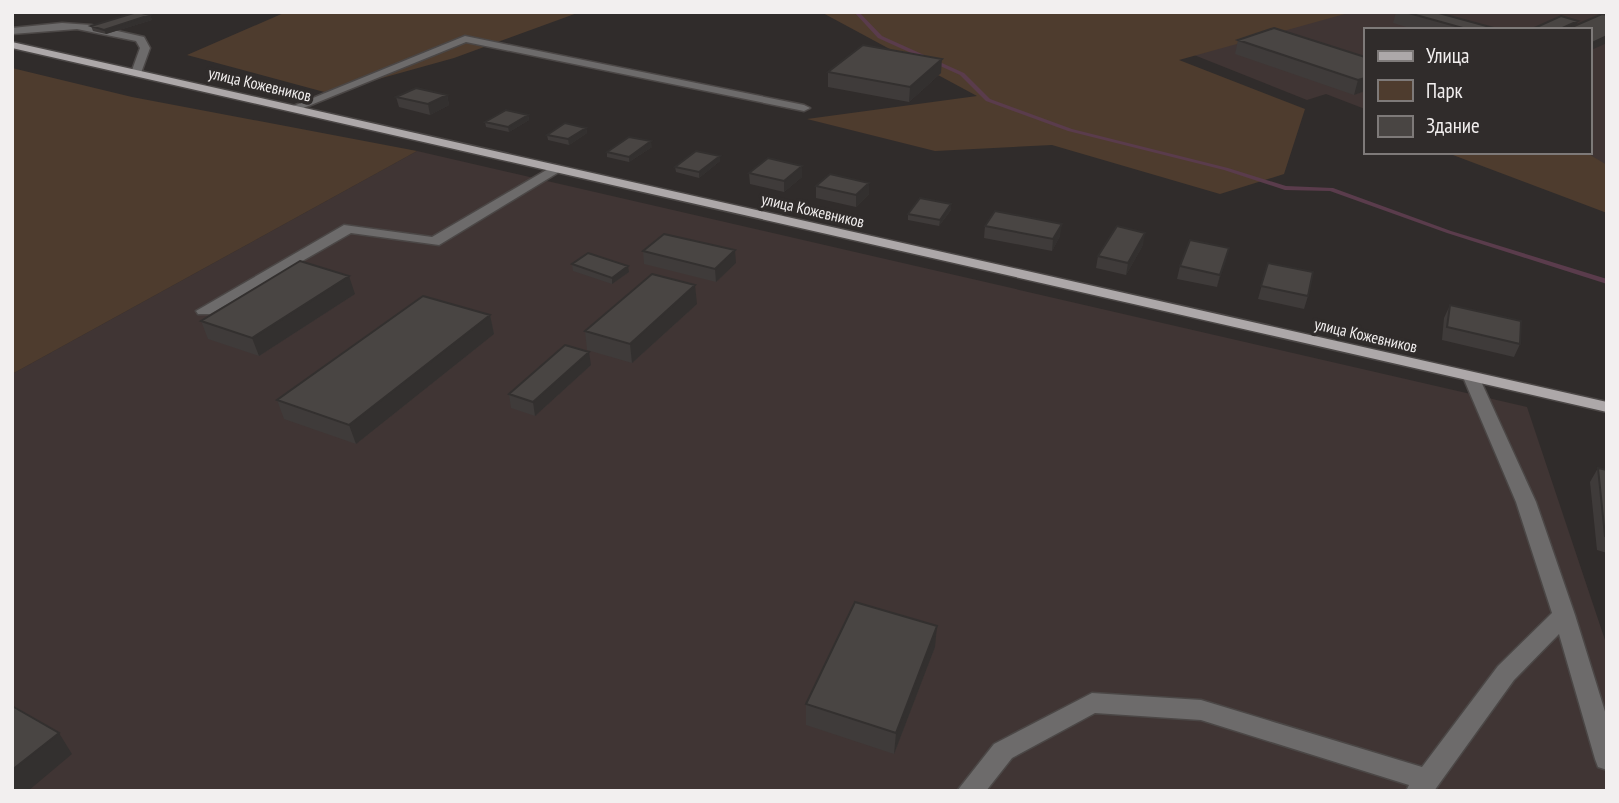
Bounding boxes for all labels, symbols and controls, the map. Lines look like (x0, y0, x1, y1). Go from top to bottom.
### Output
legend (1364, 28, 1591, 154)
text: Улица (1426, 42, 1469, 69)
street label: улица Кожевников (207, 62, 313, 106)
text: Парк (1426, 77, 1463, 104)
text: Здание (1426, 112, 1480, 139)
street label: улица Кожевников (760, 188, 866, 232)
street label: улица Кожевников (1313, 313, 1419, 357)

